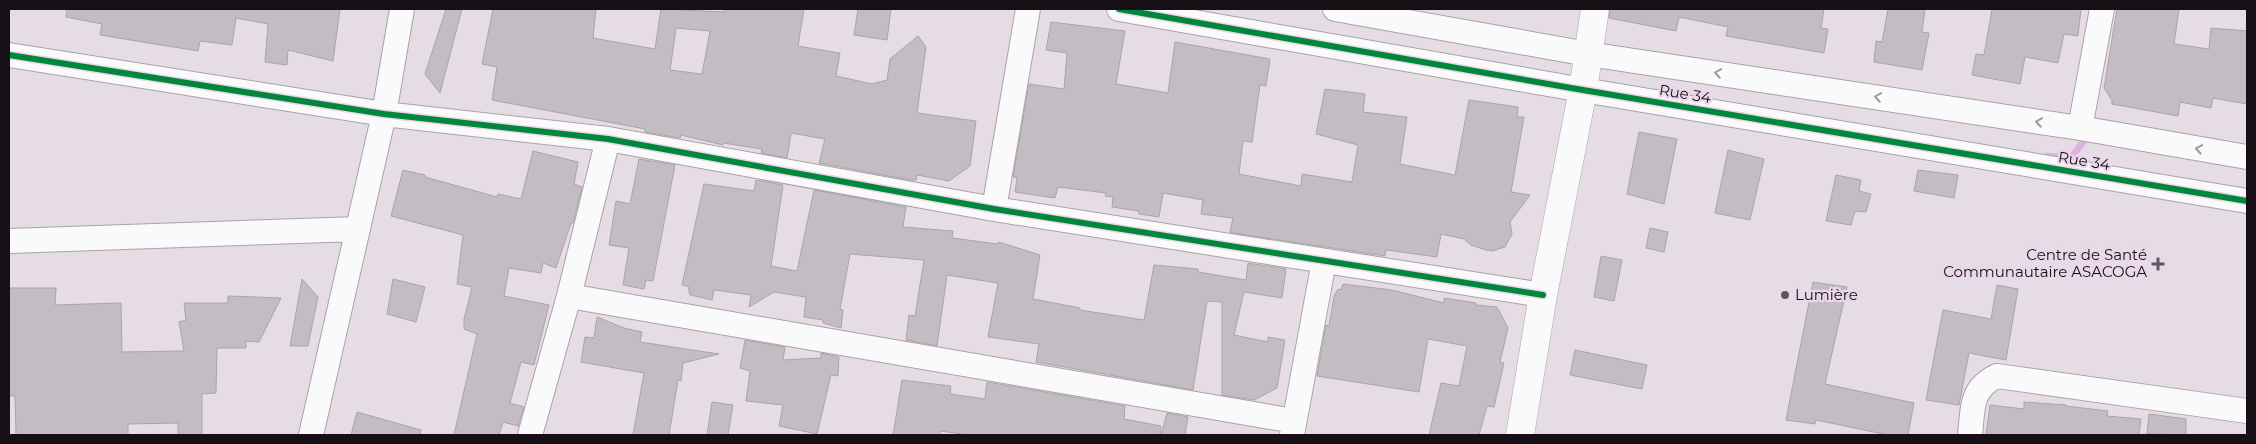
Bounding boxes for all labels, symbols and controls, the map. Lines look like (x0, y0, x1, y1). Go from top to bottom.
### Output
one-way arrow (1713, 69, 1722, 79)
street label: Rue 34 (1658, 80, 1712, 107)
one-way arrow (1874, 93, 1883, 103)
one-way arrow (2035, 117, 2043, 127)
one-way arrow (2195, 144, 2204, 154)
street label: Rue 34 (2057, 147, 2111, 174)
place label: Centre de Santé Communautaire ASACOGA (1943, 245, 2147, 281)
marker: Centre de Santé Communautaire ASACOGA (2151, 257, 2165, 271)
place label: Lumière (1795, 285, 1858, 304)
marker: Lumière (1779, 289, 1791, 301)

